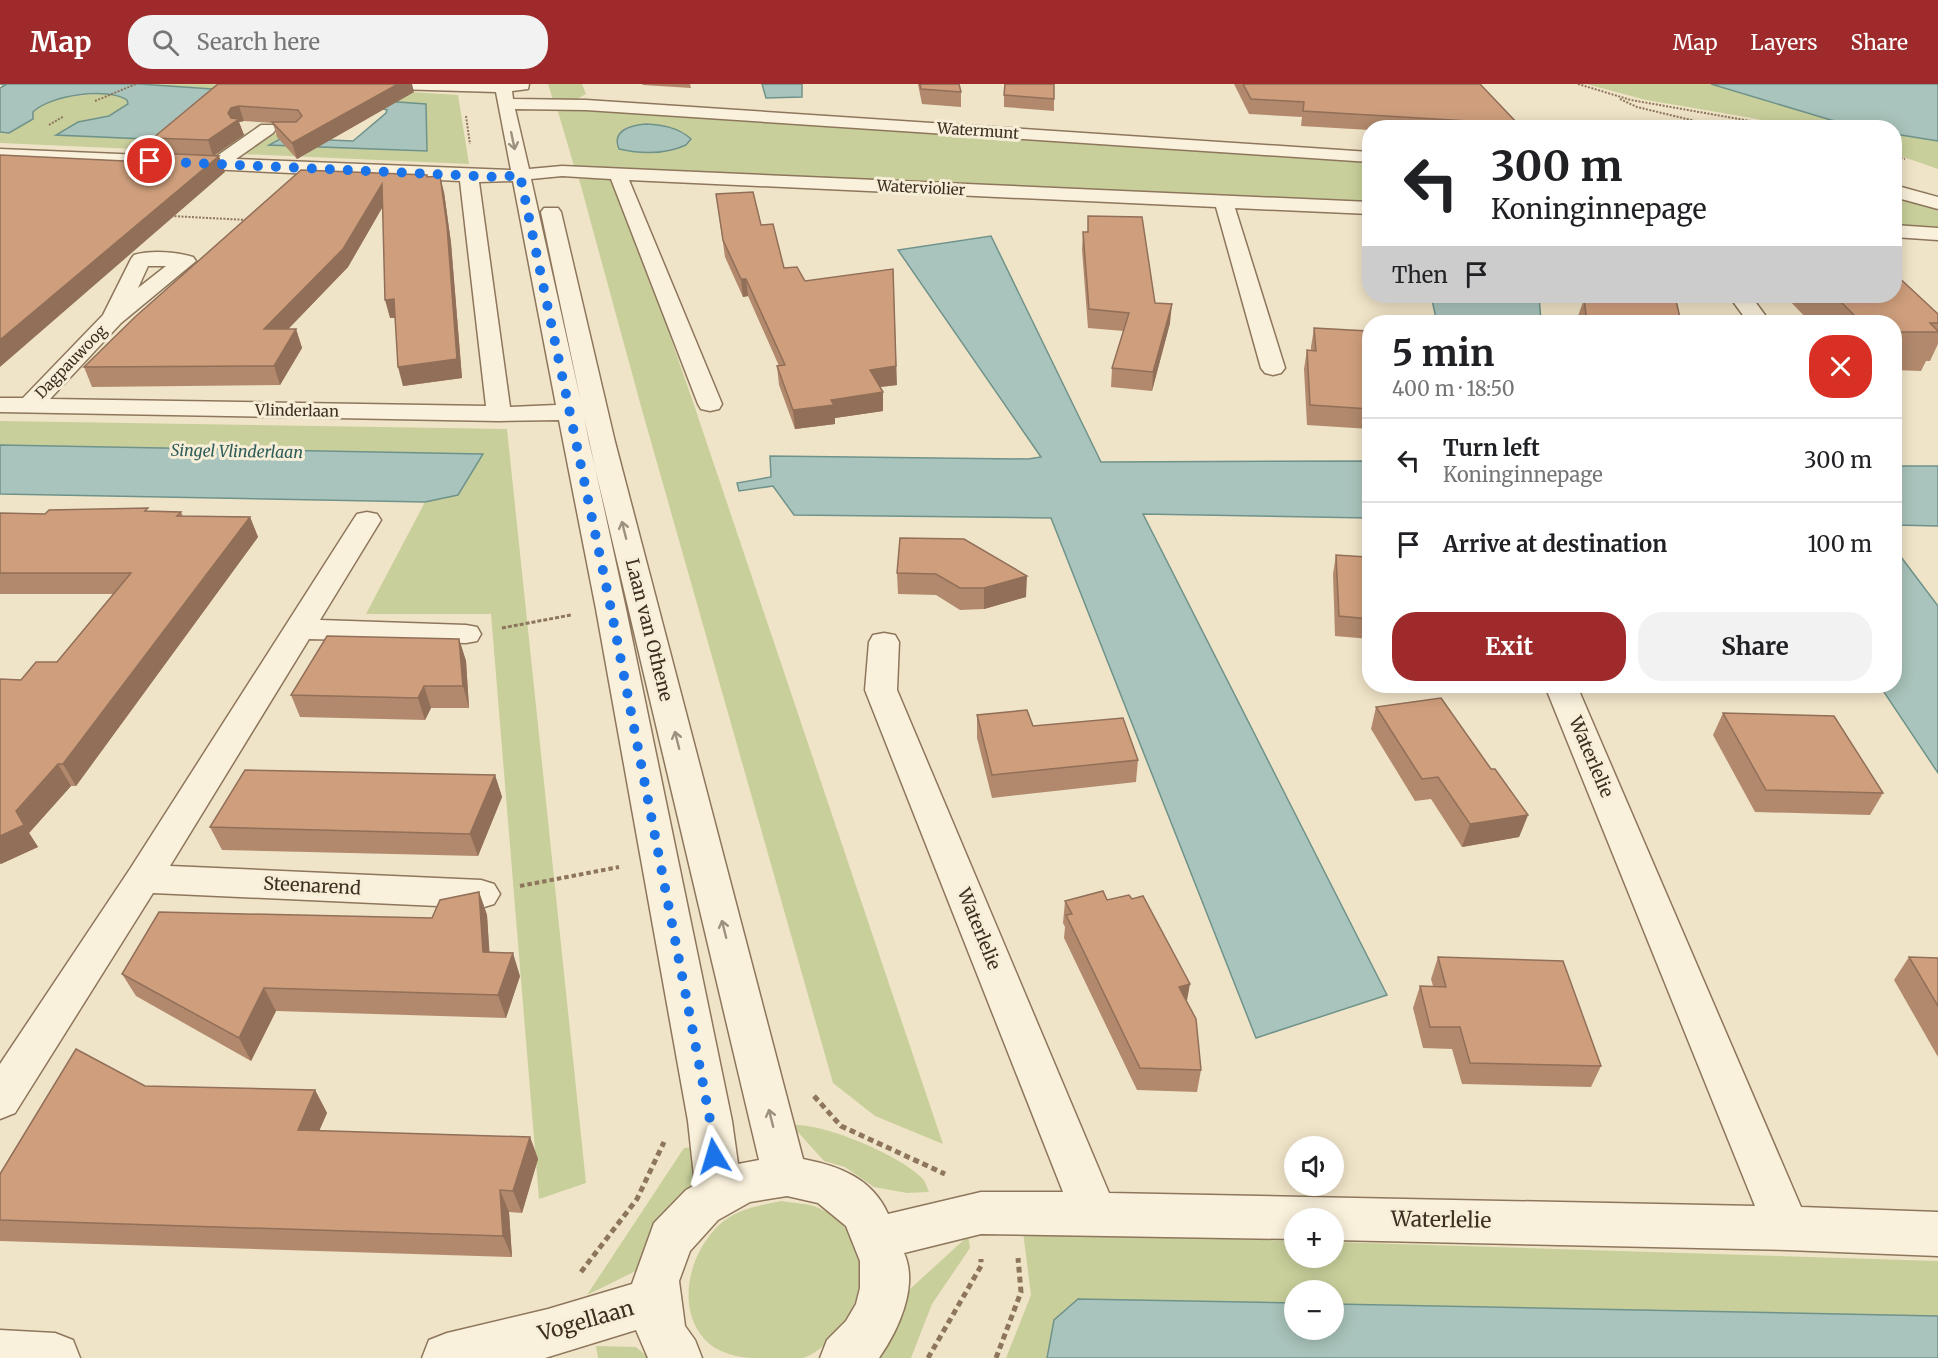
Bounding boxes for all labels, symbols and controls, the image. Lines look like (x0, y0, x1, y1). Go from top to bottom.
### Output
search box (128, 15, 548, 69)
text: Map (30, 24, 92, 60)
icon: search (149, 26, 182, 59)
text: Search here (197, 28, 320, 56)
text: Map (1673, 29, 1718, 56)
text: Layers (1751, 29, 1818, 56)
text: Share (1851, 29, 1908, 56)
street label: Watermunt (936, 118, 1020, 143)
one-way arrow (508, 131, 519, 151)
pin (124, 135, 175, 186)
text: 300 m (1491, 140, 1623, 192)
icon: arrive (133, 144, 166, 177)
icon: left (1392, 144, 1470, 222)
street label: Waterviolier (875, 176, 966, 199)
text: Koninginnepage (1491, 192, 1706, 226)
icon: arrive (1460, 258, 1493, 291)
text: Then (1392, 261, 1448, 289)
street label: Dagpauwoog (31, 321, 110, 402)
text: 5 min (1392, 331, 1494, 376)
button: close (1809, 335, 1872, 398)
text: 400 m · 18:50 (1392, 376, 1515, 401)
street label: Vlinderlaan (254, 400, 339, 421)
text: Turn left (1443, 434, 1540, 462)
water label: Singel Vlinderlaan (171, 440, 303, 462)
icon: left (1392, 444, 1425, 477)
text: 300 m (1804, 446, 1872, 474)
text: Koninginnepage (1443, 462, 1603, 487)
one-way arrow (618, 521, 630, 540)
icon: arrive (1392, 528, 1425, 561)
text: Arrive at destination (1443, 530, 1667, 558)
text: 100 m (1807, 530, 1872, 558)
street label: Laan van Othene (621, 556, 678, 704)
button: Exit (1392, 612, 1626, 681)
button: Share (1638, 612, 1872, 681)
street label: Waterlelie (1564, 712, 1619, 801)
one-way arrow (670, 731, 682, 750)
street label: Steenarend (263, 871, 362, 900)
street label: Waterlelie (952, 884, 1006, 973)
one-way arrow (717, 920, 729, 939)
one-way arrow (765, 1109, 777, 1128)
position arrow (682, 1124, 746, 1188)
map controls (1284, 1136, 1344, 1340)
button: sound (1284, 1136, 1344, 1196)
street label: Waterlelie (1390, 1205, 1492, 1234)
button: + (1284, 1208, 1344, 1268)
button: − (1284, 1280, 1344, 1340)
street label: Vogellaan (534, 1294, 637, 1347)

